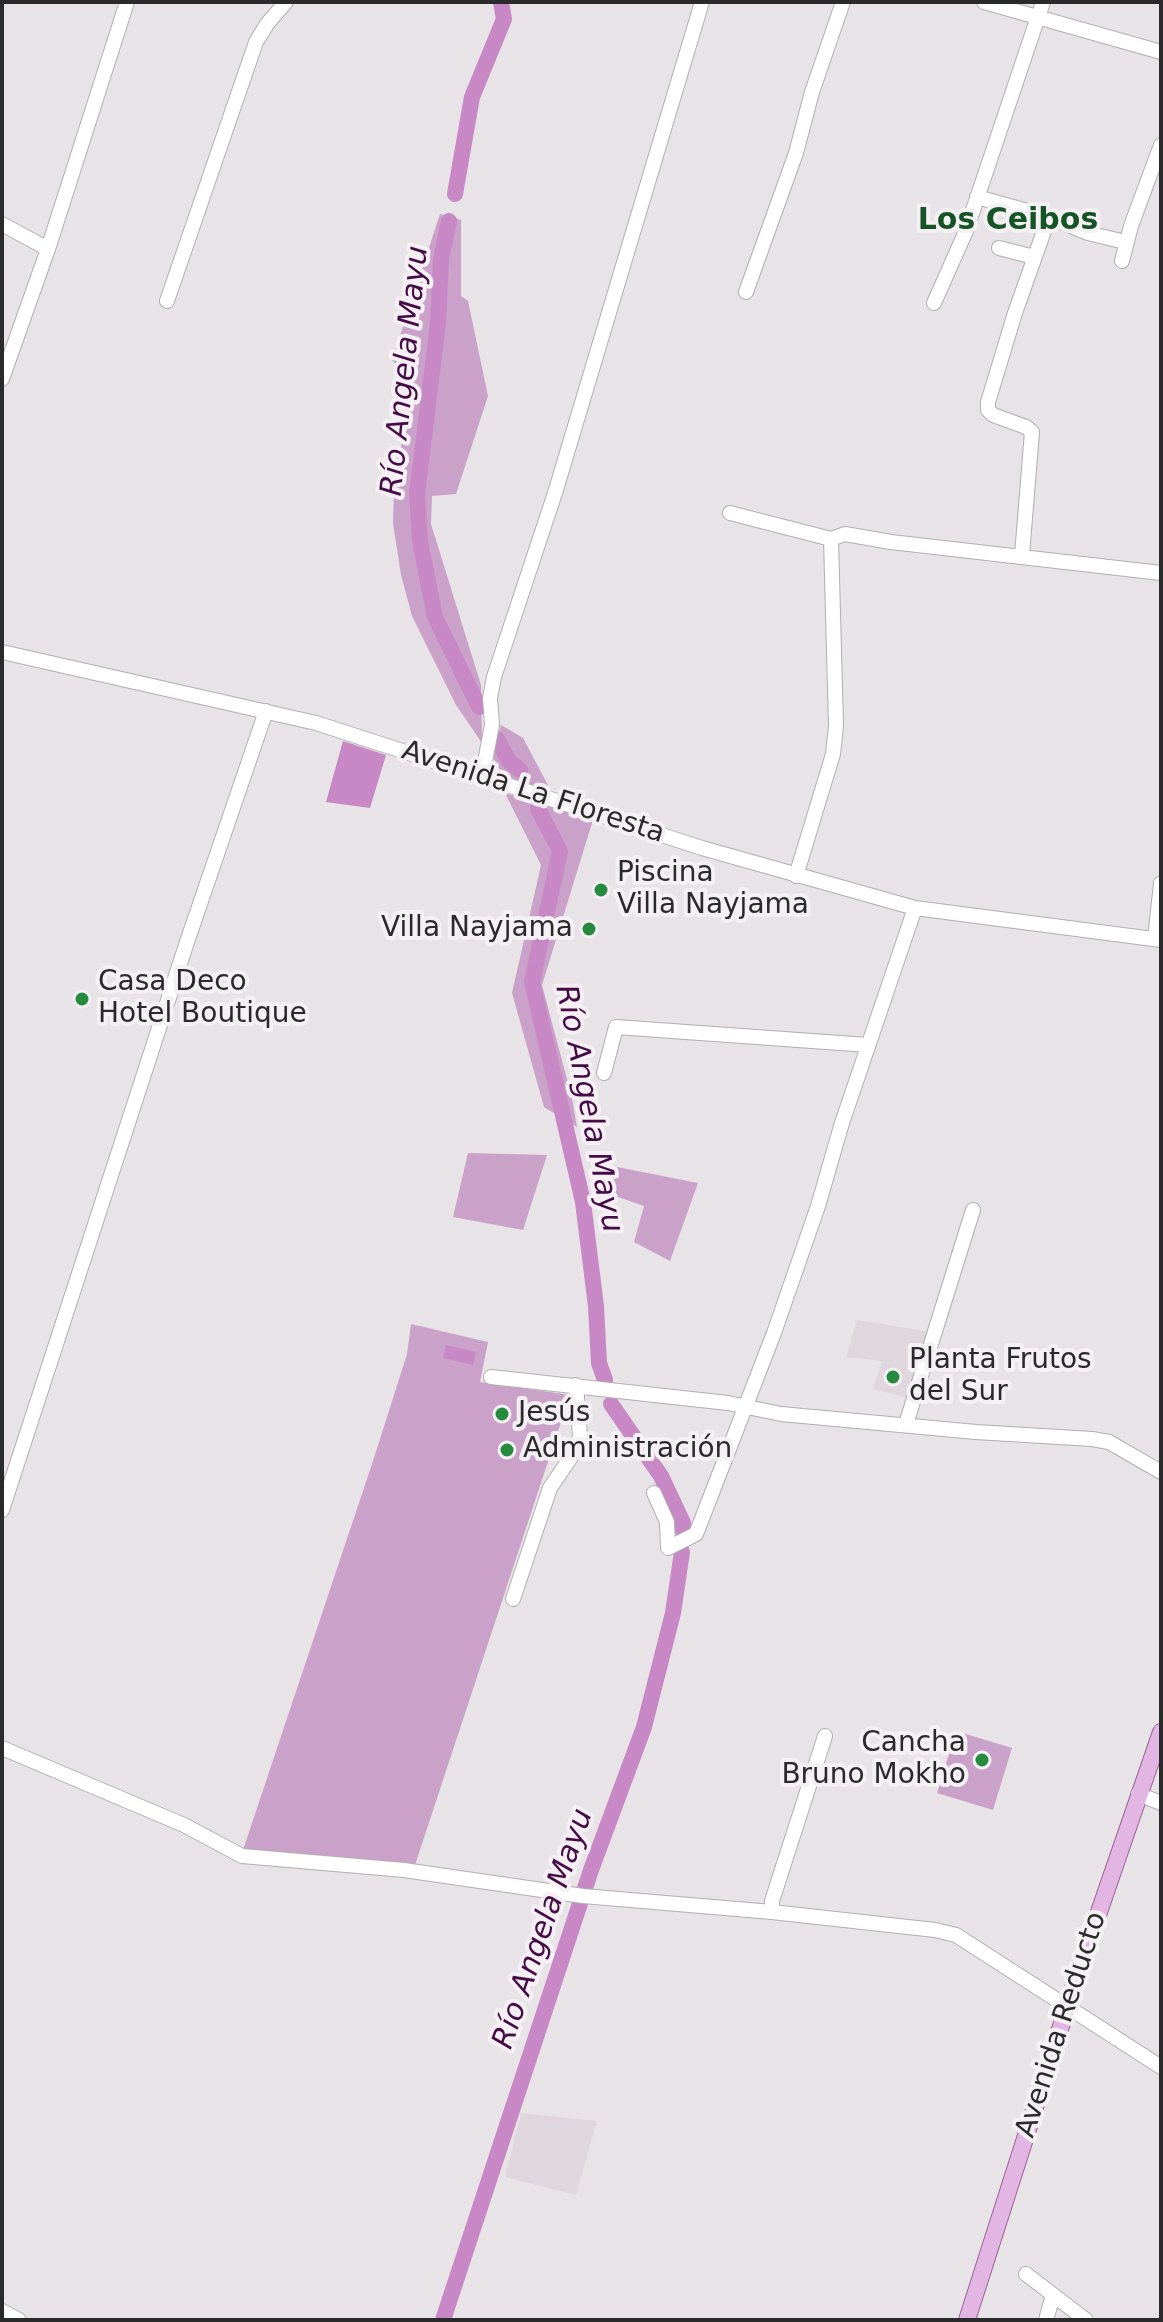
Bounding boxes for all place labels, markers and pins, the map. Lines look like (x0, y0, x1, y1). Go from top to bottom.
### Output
place label: Piscina Villa Nayjama (617, 857, 809, 923)
marker: Piscina Villa Nayjama (592, 881, 610, 899)
place label: Villa Nayjama (381, 912, 573, 946)
marker: Villa Nayjama (580, 920, 598, 938)
place label: Casa Deco Hotel Boutique (98, 966, 307, 1032)
marker: Casa Deco Hotel Boutique (73, 990, 91, 1008)
place label: Planta Frutos del Sur (909, 1344, 1092, 1410)
marker: Planta Frutos del Sur (884, 1368, 902, 1386)
place label: Jesús (518, 1397, 590, 1431)
marker: Jesús (493, 1405, 511, 1423)
place label: Administración (523, 1433, 732, 1467)
marker: Administración (498, 1441, 516, 1459)
place label: Cancha Bruno Mokho (781, 1727, 966, 1793)
marker: Cancha Bruno Mokho (973, 1751, 991, 1769)

